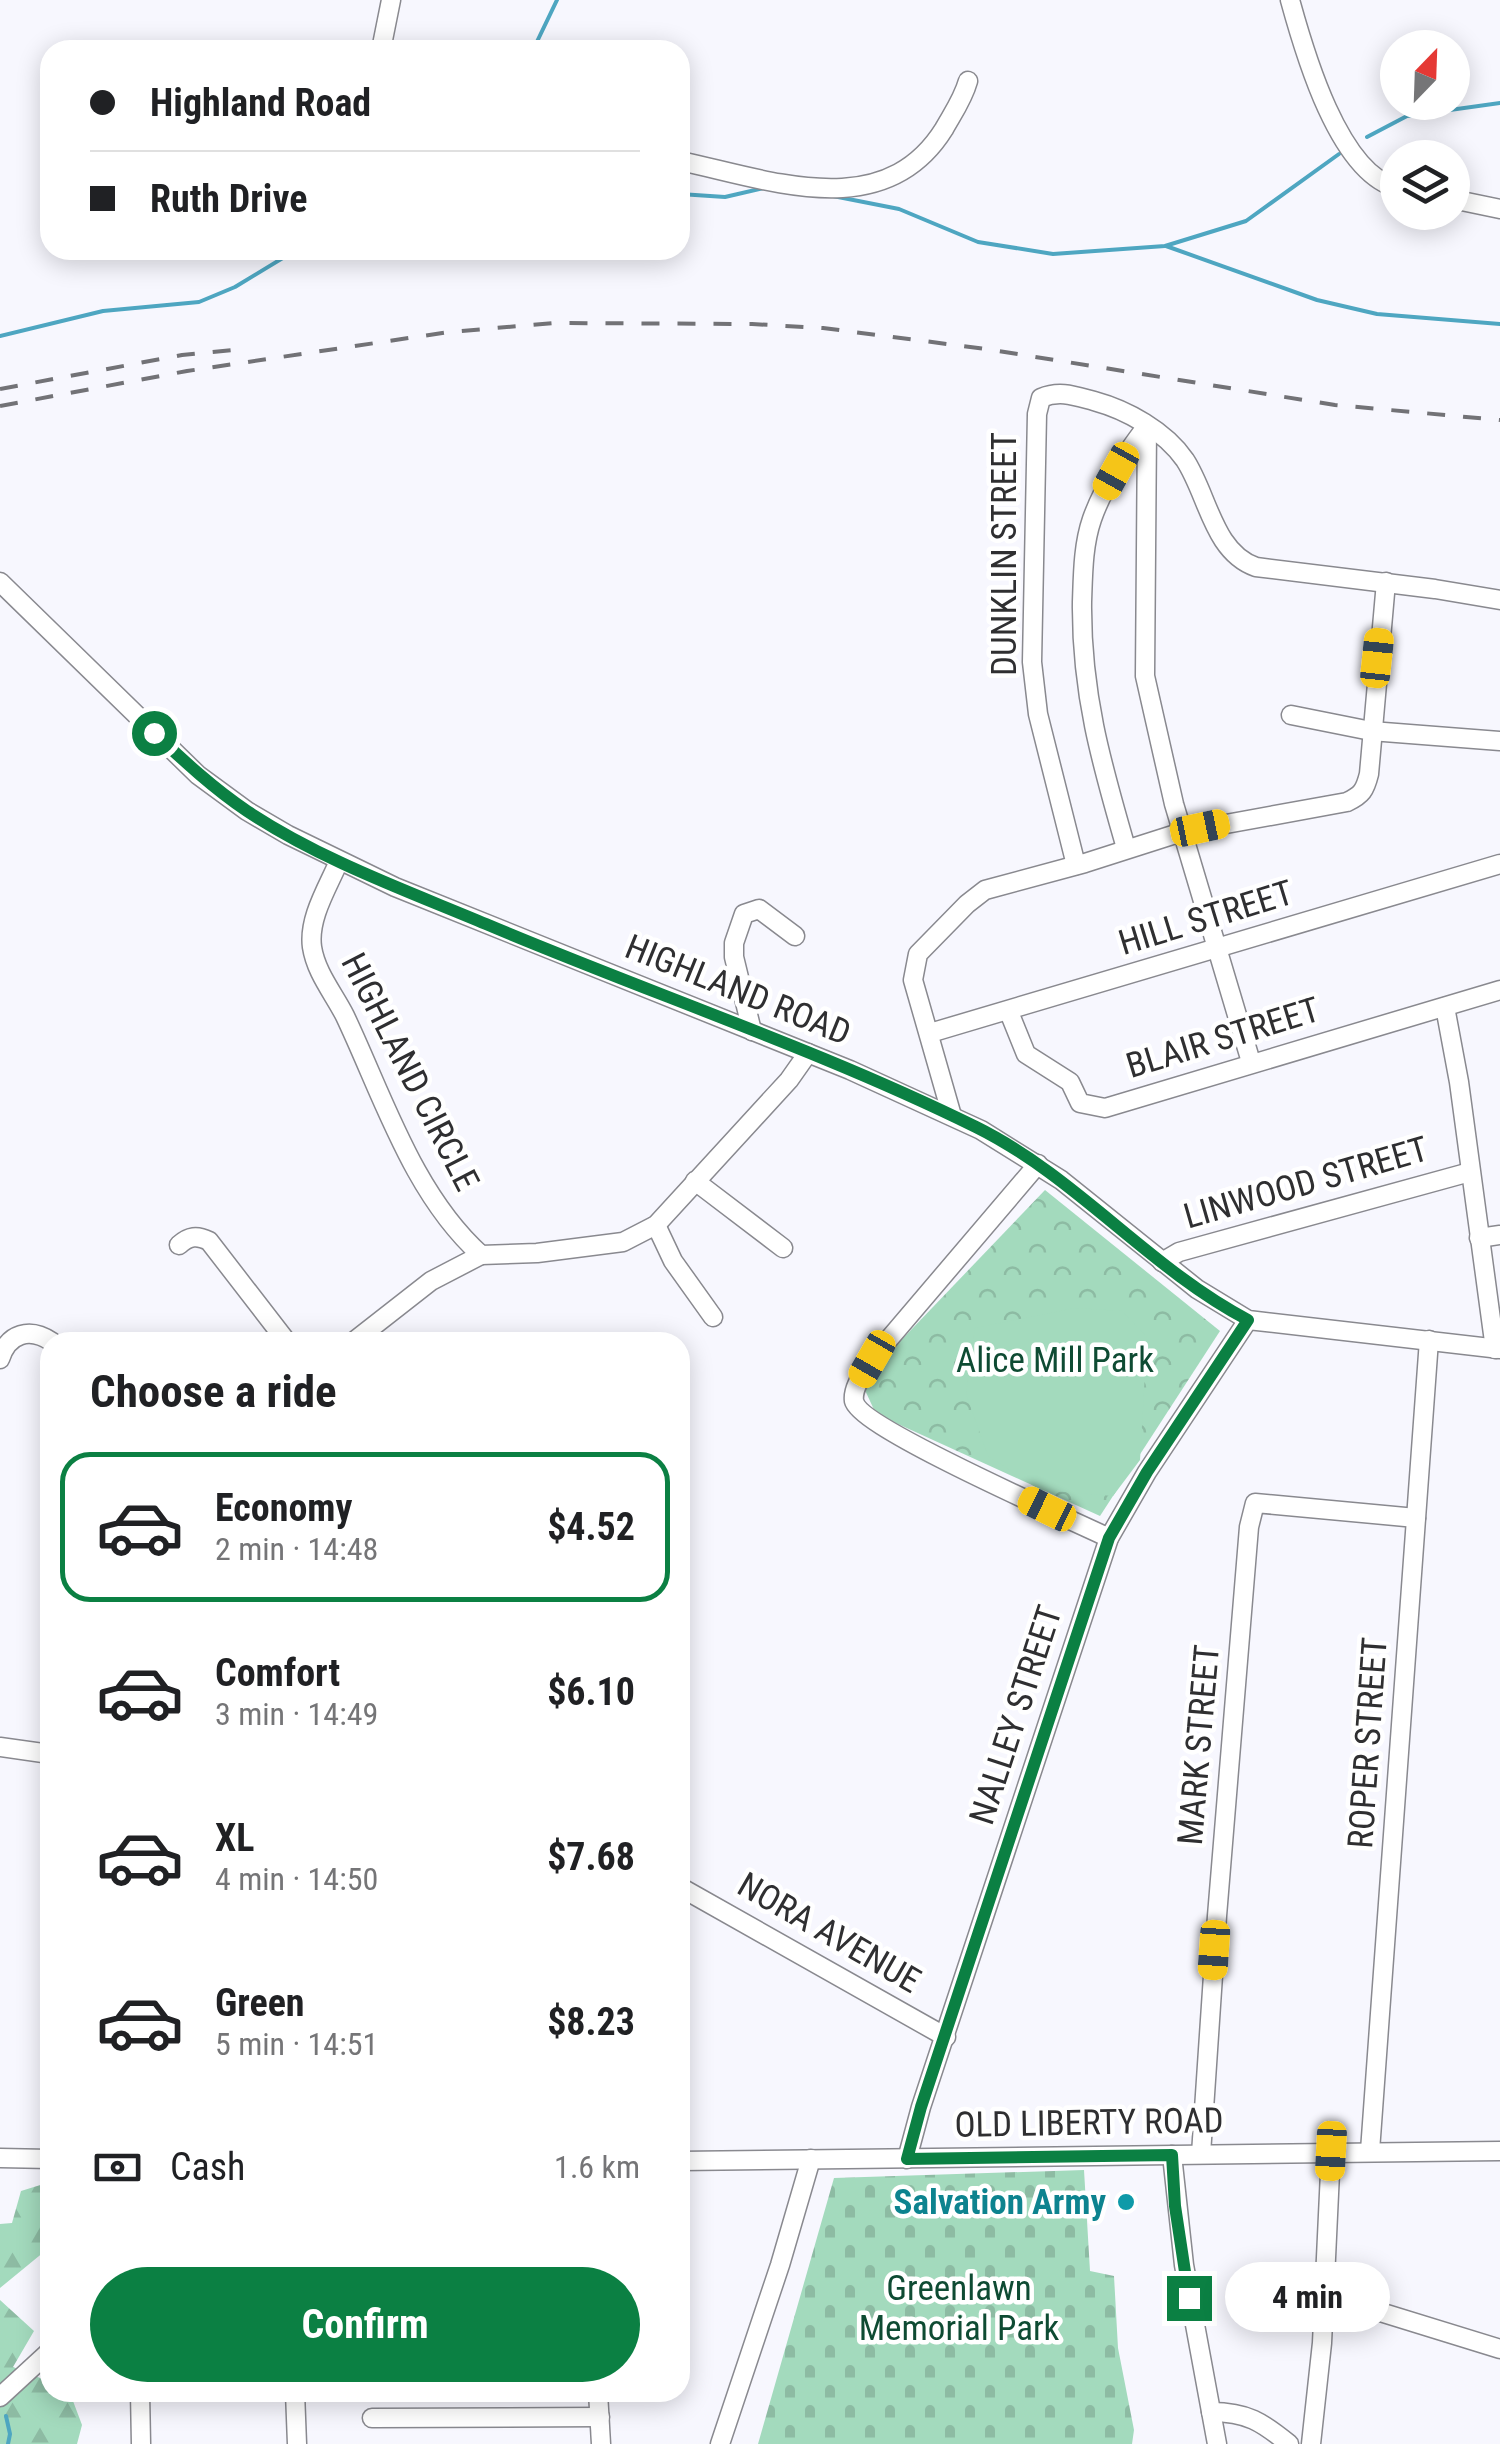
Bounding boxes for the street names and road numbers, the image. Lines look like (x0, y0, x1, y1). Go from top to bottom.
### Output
street label: DUNKLIN STREET (984, 432, 1025, 676)
street label: HILL STREET (1114, 872, 1298, 964)
street label: HIGHLAND ROAD (619, 926, 857, 1054)
street label: HIGHLAND CIRCLE (333, 947, 487, 1197)
street label: BLAIR STREET (1121, 989, 1325, 1087)
street label: LINWOOD STREET (1179, 1129, 1433, 1237)
street label: NALLEY STREET (961, 1600, 1071, 1830)
street label: ROPER STREET (1340, 1636, 1396, 1850)
street label: MARK STREET (1170, 1643, 1228, 1847)
street label: NORA AVENUE (730, 1864, 928, 2002)
street label: OLD LIBERTY ROAD (954, 2100, 1224, 2146)

